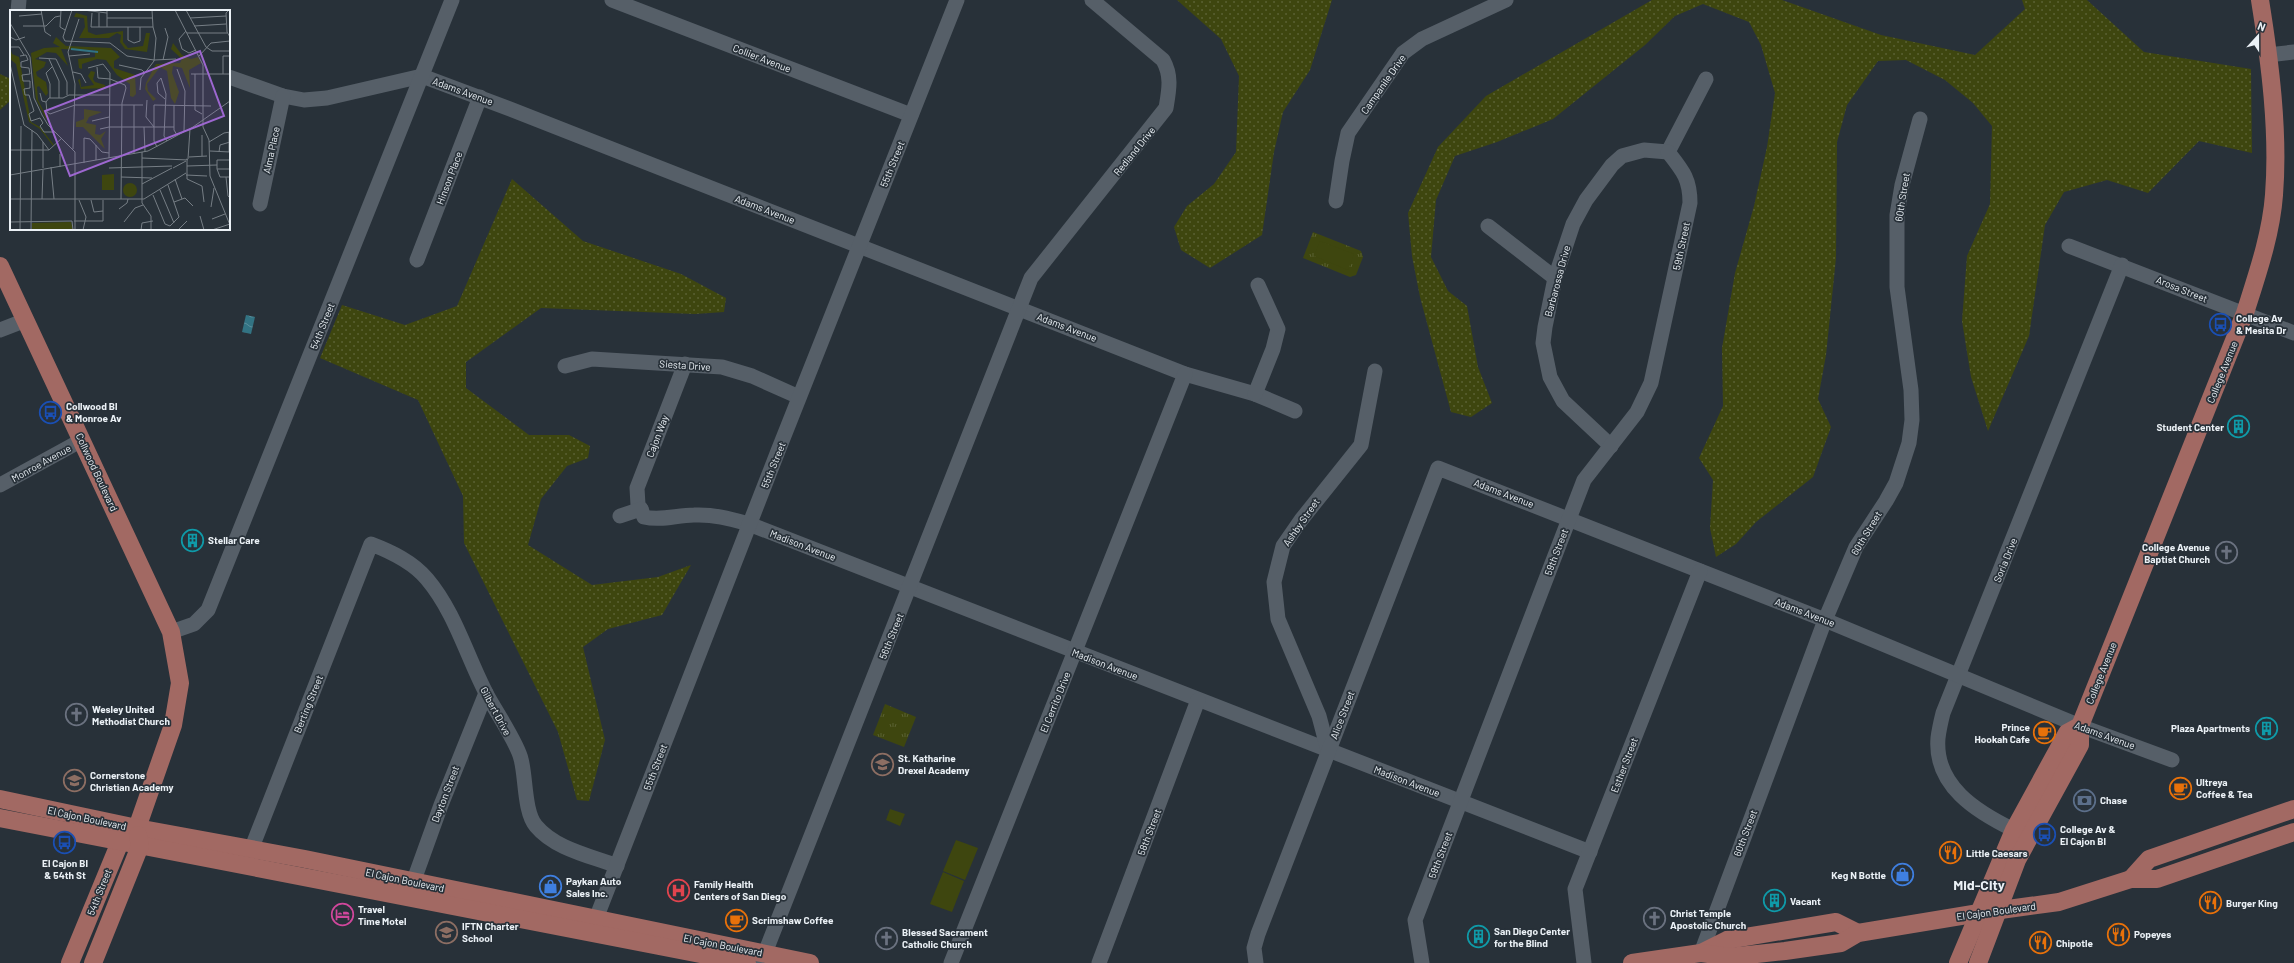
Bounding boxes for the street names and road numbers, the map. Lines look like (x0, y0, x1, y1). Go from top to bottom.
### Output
street label: Collier Avenue (731, 41, 793, 75)
street label: Campanile Drive (1358, 52, 1408, 116)
street label: Adams Avenue (431, 75, 495, 107)
street label: Redland Drive (1111, 124, 1157, 178)
street label: Alma Place (260, 125, 282, 175)
street label: 55th Street (877, 139, 907, 189)
street label: Hinson Place (433, 150, 465, 206)
street label: 60th Street (1892, 171, 1912, 222)
street label: Adams Avenue (733, 192, 797, 226)
street label: 59th Street (1670, 221, 1692, 271)
street label: Barbarossa Drive (1542, 244, 1572, 318)
street label: Arosa Street (2155, 273, 2210, 305)
street label: 54th Street (307, 301, 337, 351)
street label: Adams Avenue (1035, 310, 1099, 344)
street label: College Avenue (2204, 339, 2240, 405)
street label: Siesta Drive (659, 357, 711, 373)
street label: Cajon Way (643, 413, 671, 459)
street label: Collwood Boulevard (74, 431, 120, 513)
street label: 55th Street (758, 440, 788, 490)
street label: Monroe Avenue (9, 442, 73, 484)
street label: Adams Avenue (1472, 476, 1536, 510)
street label: Ashby Street (1280, 496, 1322, 548)
street label: 60th Street (1848, 509, 1884, 557)
street label: Madison Avenue (768, 527, 838, 563)
street label: 59th Street (1542, 527, 1570, 577)
street label: Soria Drive (1991, 536, 2019, 584)
street label: Adams Avenue (1773, 595, 1837, 629)
street label: 56th Street (876, 611, 906, 661)
street label: College Avenue (2083, 640, 2119, 706)
street label: Madison Avenue (1070, 646, 1140, 682)
street label: El Cerrito Drive (1037, 670, 1073, 734)
street label: Berting Street (291, 673, 325, 735)
street label: Gilbert Drive (478, 685, 514, 737)
street label: Alice Street (1327, 689, 1357, 741)
street label: Adams Avenue (2073, 719, 2137, 751)
street label: Esther Street (1608, 735, 1640, 794)
street label: 55th Street (641, 742, 669, 792)
street label: Madison Avenue (1372, 763, 1442, 799)
street label: Dayton Street (429, 764, 461, 824)
street label: El Cajon Boulevard (47, 804, 127, 832)
street label: 58th Street (1135, 807, 1163, 857)
street label: 60th Street (1731, 808, 1760, 858)
street label: 59th Street (1426, 830, 1454, 880)
street label: El Cajon Boulevard (365, 866, 445, 894)
street label: 54th Street (84, 867, 114, 917)
street label: El Cajon Boulevard (1955, 899, 2037, 923)
street label: El Cajon Boulevard (683, 931, 763, 959)

